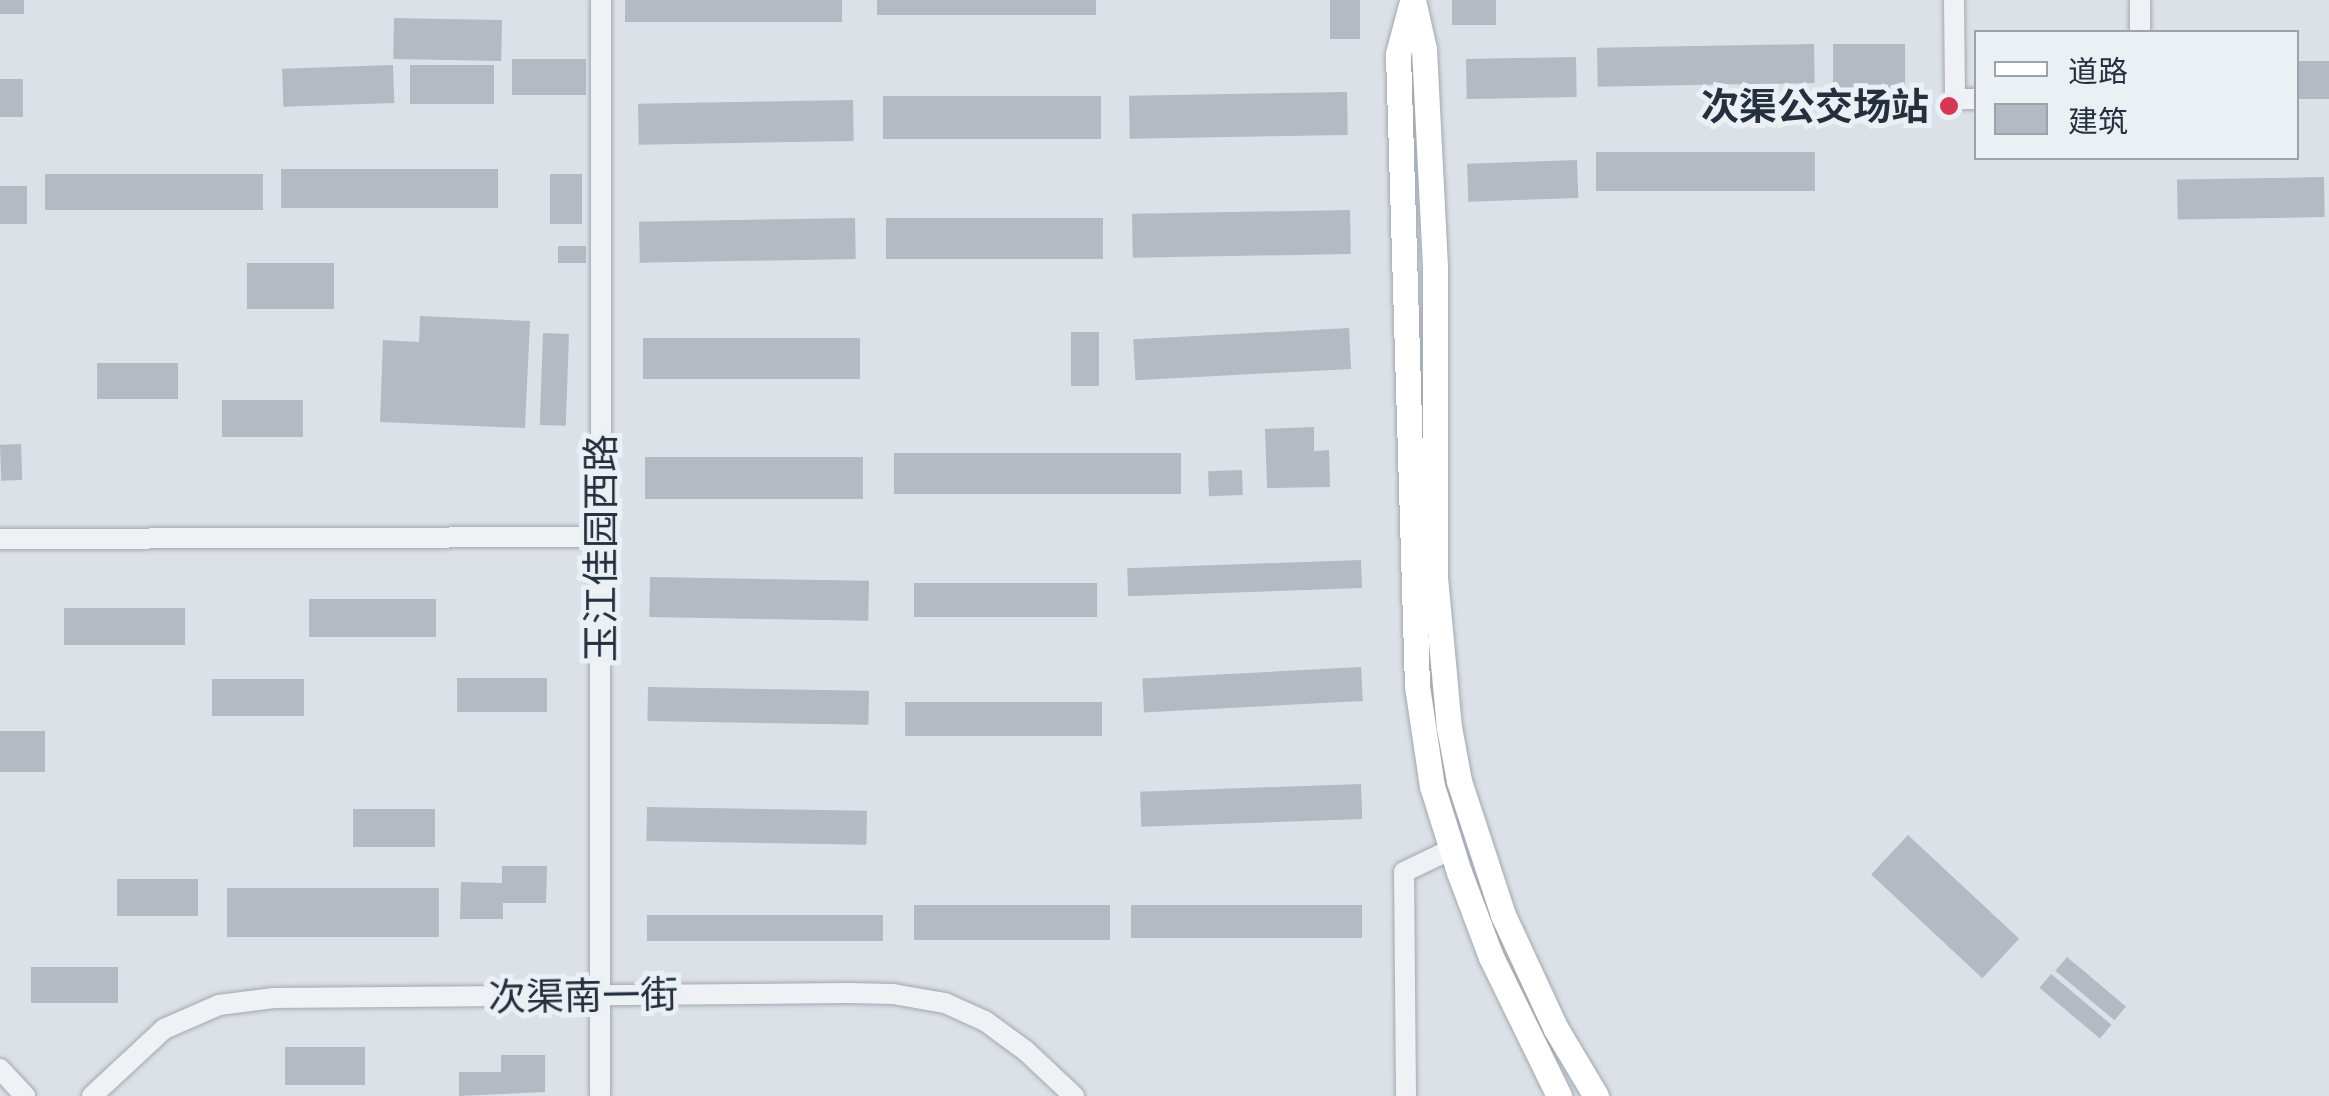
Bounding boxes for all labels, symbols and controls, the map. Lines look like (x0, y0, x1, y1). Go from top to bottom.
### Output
legend (1974, 30, 2299, 160)
text: 道路 (2068, 52, 2128, 88)
place label: 次渠公交场站 (1701, 83, 1929, 129)
marker: 次渠公交场站 (1938, 95, 1960, 117)
text: 建筑 (2068, 102, 2128, 138)
street label: 玉江佳园西路 (577, 434, 623, 662)
street label: 次渠南一街 (488, 971, 678, 1019)

